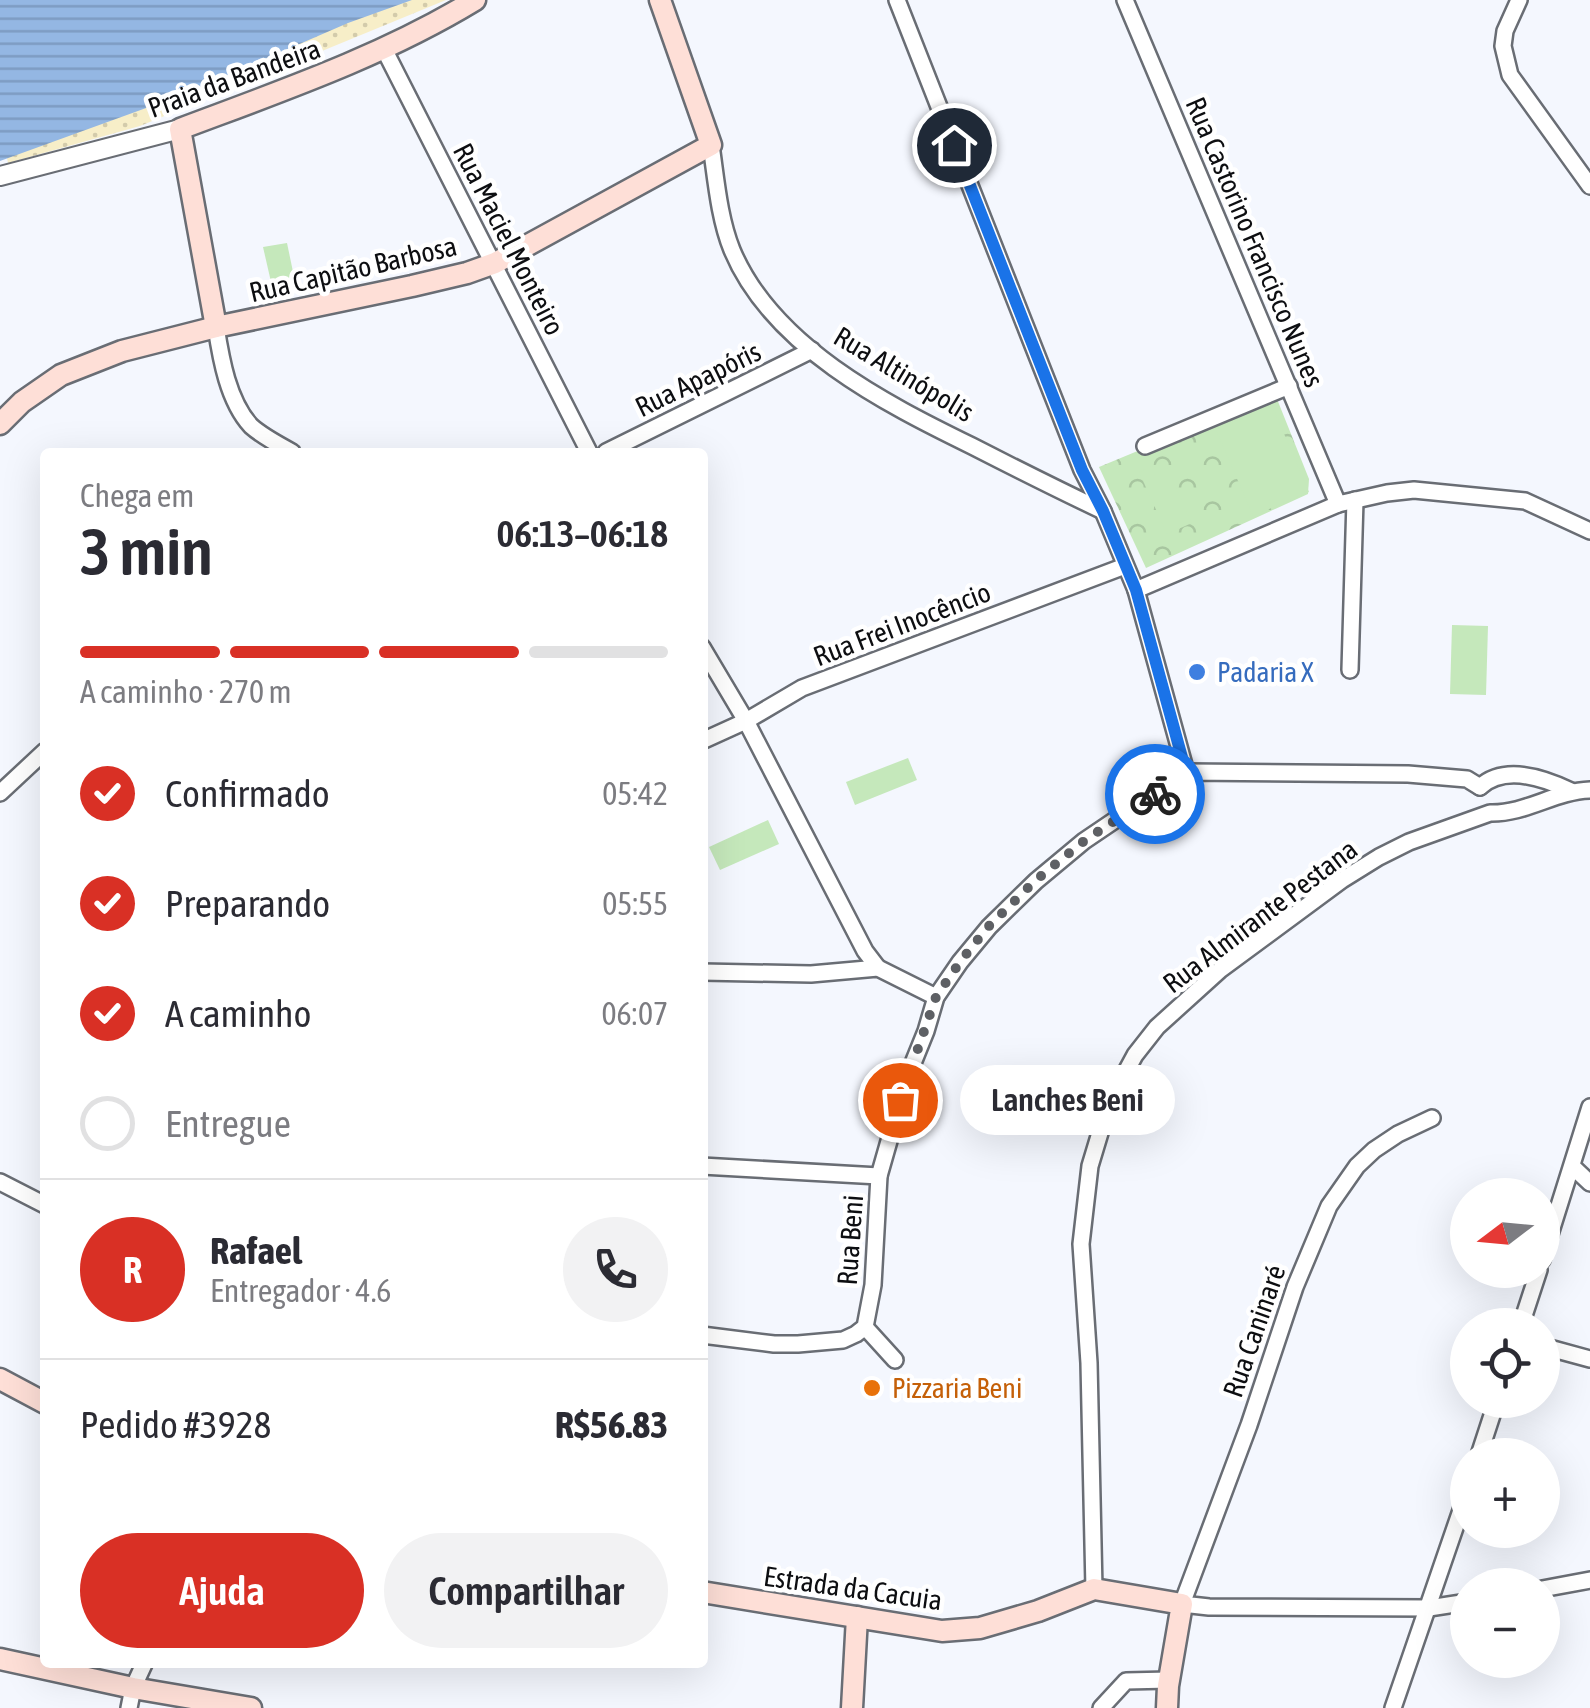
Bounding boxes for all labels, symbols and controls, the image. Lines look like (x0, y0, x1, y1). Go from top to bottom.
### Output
street label: Praia da Bandeira (144, 32, 324, 124)
street label: Rua Castorino Francisco Nunes (1179, 92, 1331, 392)
pin (912, 103, 997, 188)
icon: home (927, 118, 982, 173)
street label: Rua Maciel Monteiro (447, 138, 571, 340)
street label: Rua Capitão Barbosa (246, 230, 460, 308)
street label: Rua Altinópolis (828, 320, 980, 428)
street label: Rua Apapóris (630, 335, 766, 423)
text: Chega em (80, 477, 194, 514)
text: 06:13–06:18 (496, 512, 668, 555)
text: 3 min (80, 514, 213, 589)
street label: Rua Frei Inocêncio (809, 576, 995, 672)
place label: Padaria X (1217, 656, 1314, 688)
marker: Padaria X (1186, 661, 1208, 683)
text: A caminho · 270 m (80, 673, 291, 710)
courier (1105, 744, 1205, 844)
icon: check (80, 766, 135, 821)
icon: bike (1128, 767, 1183, 822)
text: Confirmado (165, 772, 330, 815)
text: 05:42 (602, 775, 668, 812)
street label: Rua Almirante Pestana (1157, 833, 1363, 999)
icon: check (80, 876, 135, 931)
text: Preparando (165, 882, 330, 925)
text: 05:55 (602, 885, 668, 922)
icon: check (80, 986, 135, 1041)
text: A caminho (165, 992, 311, 1035)
text: 06:07 (602, 995, 668, 1032)
pin (858, 1058, 943, 1143)
callout: Lanches Beni (960, 1065, 1175, 1135)
icon: bag (873, 1073, 928, 1128)
text: Lanches Beni (991, 1081, 1144, 1118)
text: Entregue (165, 1102, 291, 1145)
north arrow (1450, 1178, 1560, 1288)
map controls (1450, 1178, 1560, 1678)
street label: Rua Beni (831, 1194, 869, 1286)
button: phone (563, 1217, 668, 1322)
text: Rafael (210, 1229, 302, 1272)
text: R (123, 1248, 142, 1291)
street label: Rua Caninaré (1216, 1261, 1292, 1401)
text: Entregador · 4.6 (210, 1272, 391, 1309)
button: locate (1450, 1308, 1560, 1418)
place label: Pizzaria Beni (892, 1372, 1022, 1404)
marker: Pizzaria Beni (861, 1377, 883, 1399)
text: Pedido #3928 (80, 1403, 271, 1446)
text: R$56.83 (555, 1403, 668, 1446)
button: + (1450, 1438, 1560, 1548)
button: Ajuda (80, 1533, 364, 1648)
button: Compartilhar (384, 1533, 668, 1648)
street label: Estrada da Cacuia (762, 1560, 944, 1616)
button: − (1450, 1568, 1560, 1678)

